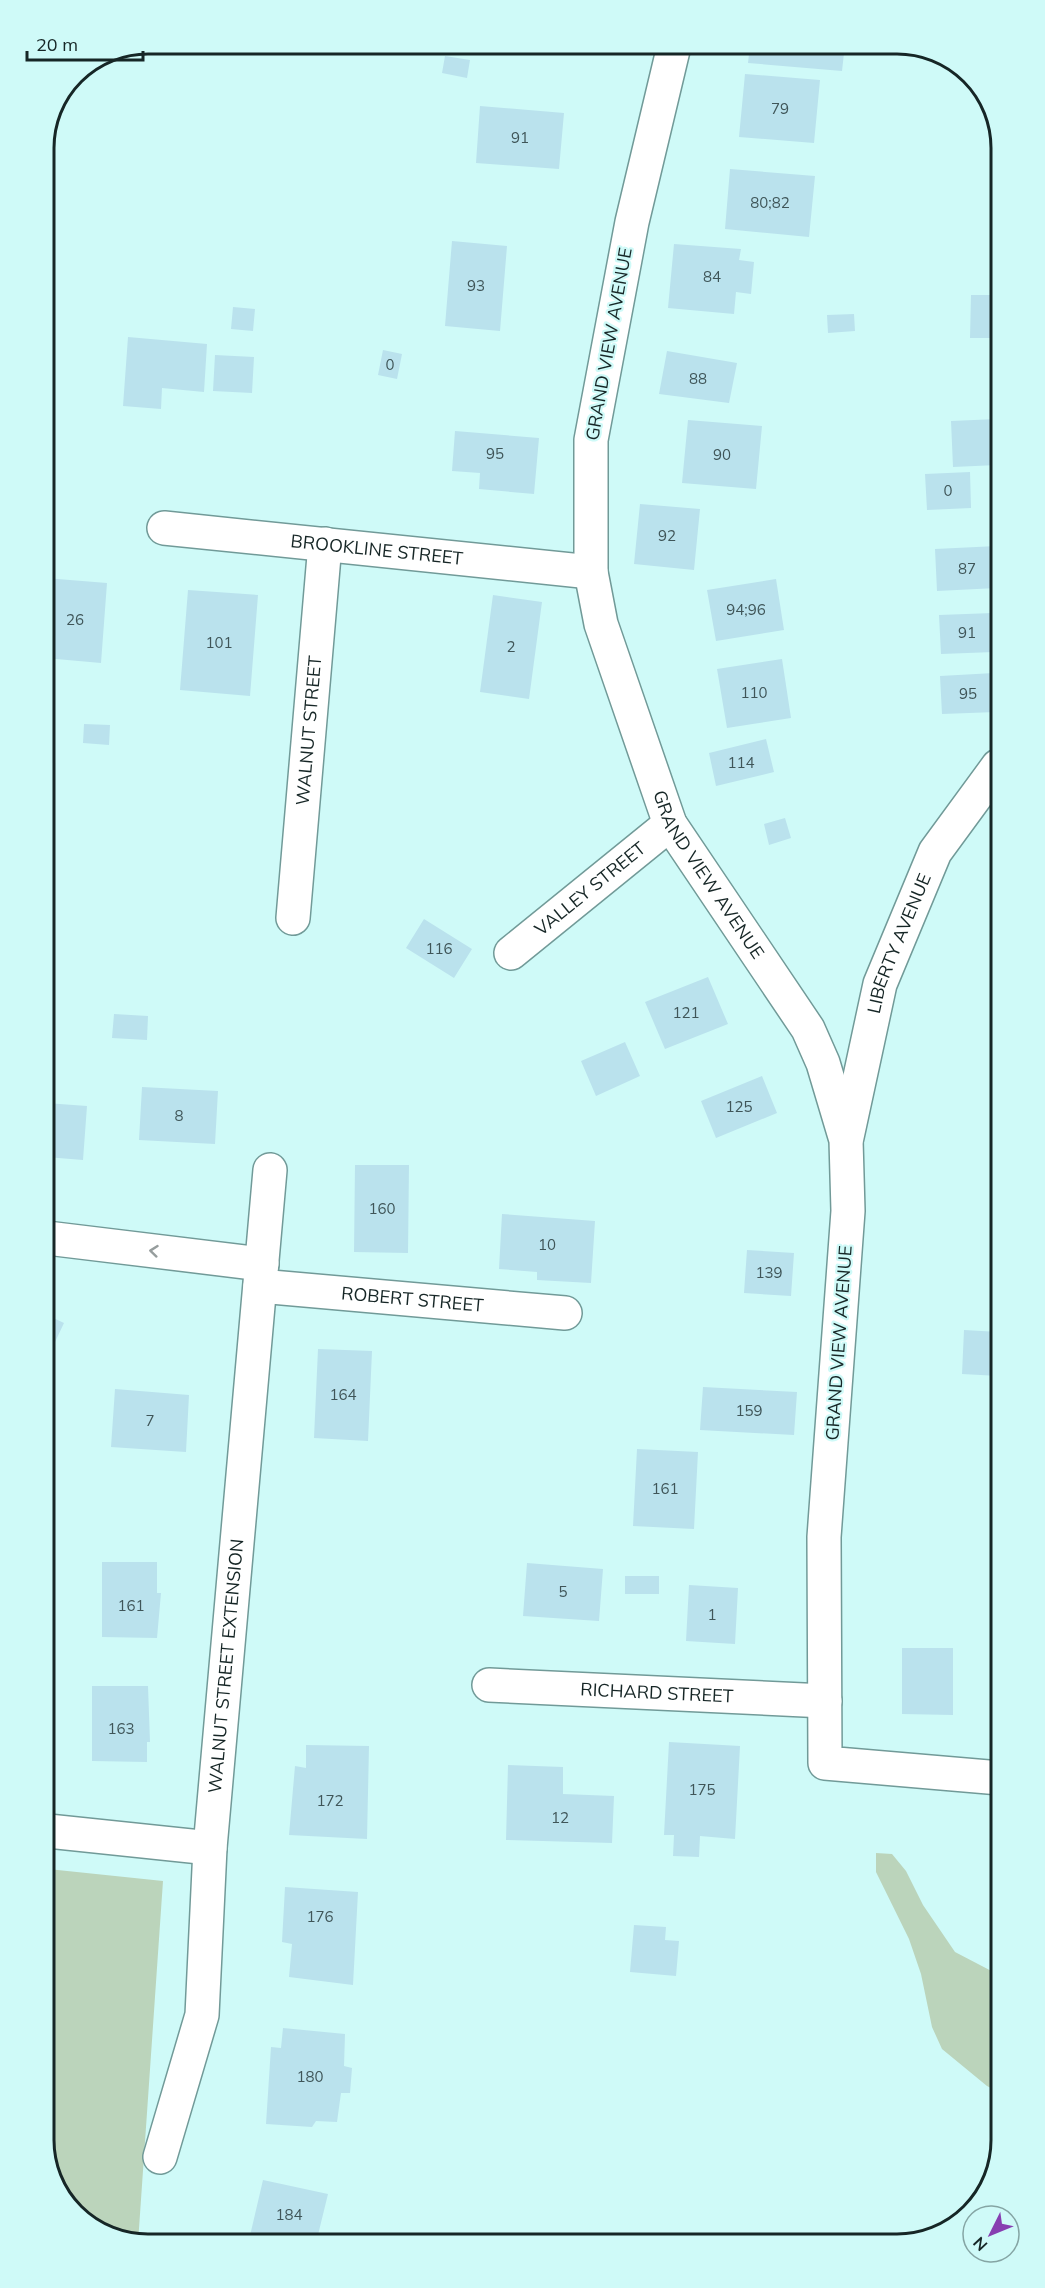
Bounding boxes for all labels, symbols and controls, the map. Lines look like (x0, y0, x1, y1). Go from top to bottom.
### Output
scale bar (27, 24, 142, 62)
text: 20 m (36, 33, 78, 56)
house number: 79 (771, 99, 789, 118)
house number: 91 (511, 128, 529, 147)
house number: 80;82 (750, 193, 790, 212)
street label: GRAND VIEW AVENUE (580, 246, 637, 442)
house number: 84 (703, 267, 721, 286)
house number: 93 (467, 276, 485, 295)
house number: 0 (385, 355, 395, 374)
house number: 88 (689, 369, 707, 388)
house number: 95 (486, 444, 504, 463)
house number: 90 (713, 445, 731, 464)
house number: 0 (943, 481, 953, 500)
house number: 92 (658, 526, 676, 545)
street label: BROOKLINE STREET (290, 529, 464, 570)
house number: 87 (958, 559, 976, 578)
house number: 94;96 (726, 600, 766, 619)
house number: 26 (66, 610, 84, 629)
house number: 91 (958, 623, 976, 642)
house number: 101 (205, 633, 233, 652)
house number: 2 (506, 637, 516, 656)
street label: WALNUT STREET (291, 655, 326, 807)
house number: 110 (740, 683, 768, 702)
house number: 95 (959, 684, 977, 703)
house number: 114 (727, 753, 755, 772)
street label: GRAND VIEW AVENUE (648, 787, 770, 963)
street label: VALLEY STREET (530, 836, 650, 940)
street label: LIBERTY AVENUE (862, 870, 936, 1016)
house number: 116 (425, 939, 453, 958)
house number: 121 (672, 1003, 700, 1022)
house number: 125 (725, 1097, 753, 1116)
house number: 8 (174, 1106, 184, 1125)
house number: 160 (368, 1199, 396, 1218)
house number: 10 (538, 1235, 556, 1254)
one-way arrow (150, 1245, 159, 1258)
street label: GRAND VIEW AVENUE (820, 1245, 857, 1441)
house number: 139 (755, 1263, 783, 1282)
street label: ROBERT STREET (340, 1281, 485, 1317)
house number: 164 (329, 1385, 357, 1404)
house number: 159 (735, 1401, 763, 1420)
house number: 7 (145, 1411, 155, 1430)
house number: 161 (651, 1479, 679, 1498)
street label: WALNUT STREET EXTENSION (203, 1538, 248, 1794)
house number: 5 (558, 1582, 568, 1601)
house number: 161 (117, 1596, 145, 1615)
house number: 1 (707, 1605, 717, 1624)
street label: RICHARD STREET (580, 1677, 734, 1708)
house number: 163 (107, 1719, 135, 1738)
house number: 175 (688, 1780, 716, 1799)
house number: 172 (316, 1791, 344, 1810)
house number: 12 (551, 1808, 569, 1827)
house number: 176 (306, 1907, 334, 1926)
house number: 180 (296, 2067, 324, 2086)
north arrow (961, 2204, 1021, 2264)
house number: 184 (275, 2205, 303, 2224)
text: N (969, 2233, 991, 2255)

